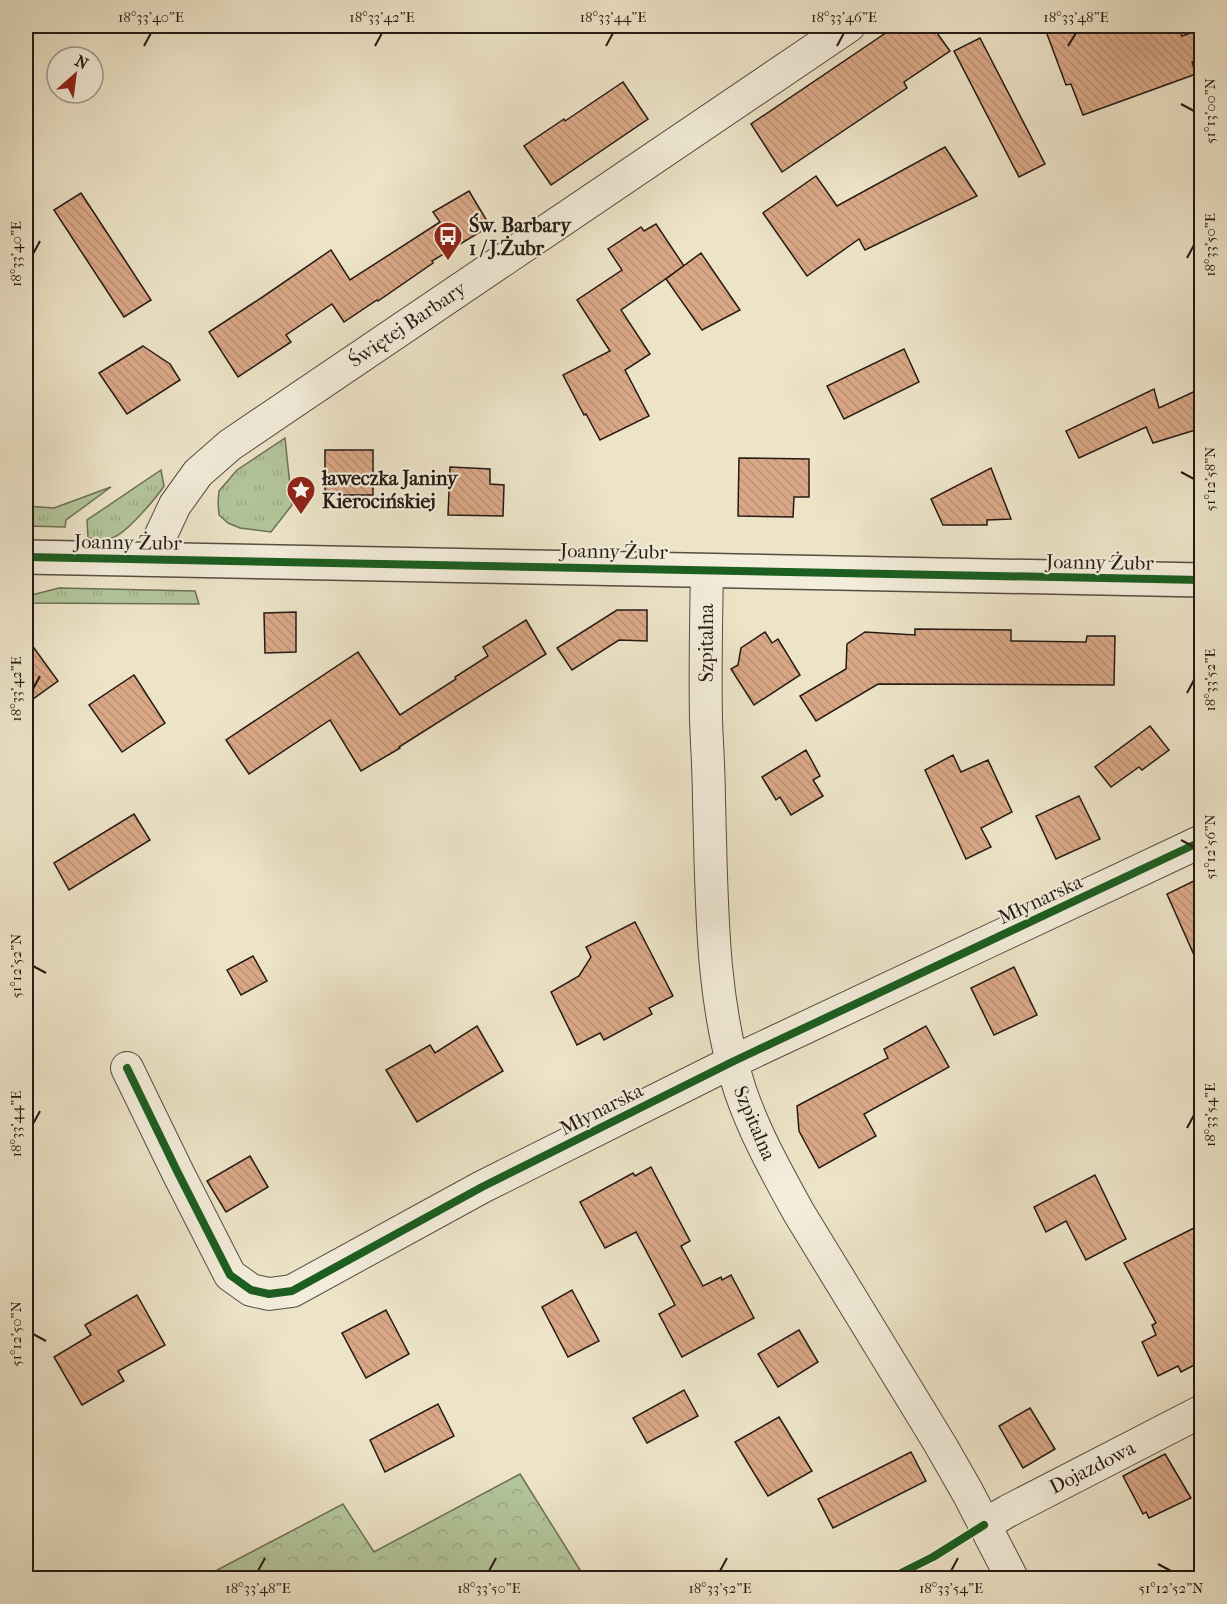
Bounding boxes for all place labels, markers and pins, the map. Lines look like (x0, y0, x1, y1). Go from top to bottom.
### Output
place label: Św. Barbary 1 / J.Żubr (469, 212, 572, 260)
bus stop icon: Św. Barbary 1 / J.Żubr (432, 220, 464, 262)
place label: ławeczka Janiny Kierocińskiej (321, 467, 459, 513)
place icon: ławeczka Janiny Kierocińskiej (285, 474, 317, 516)

